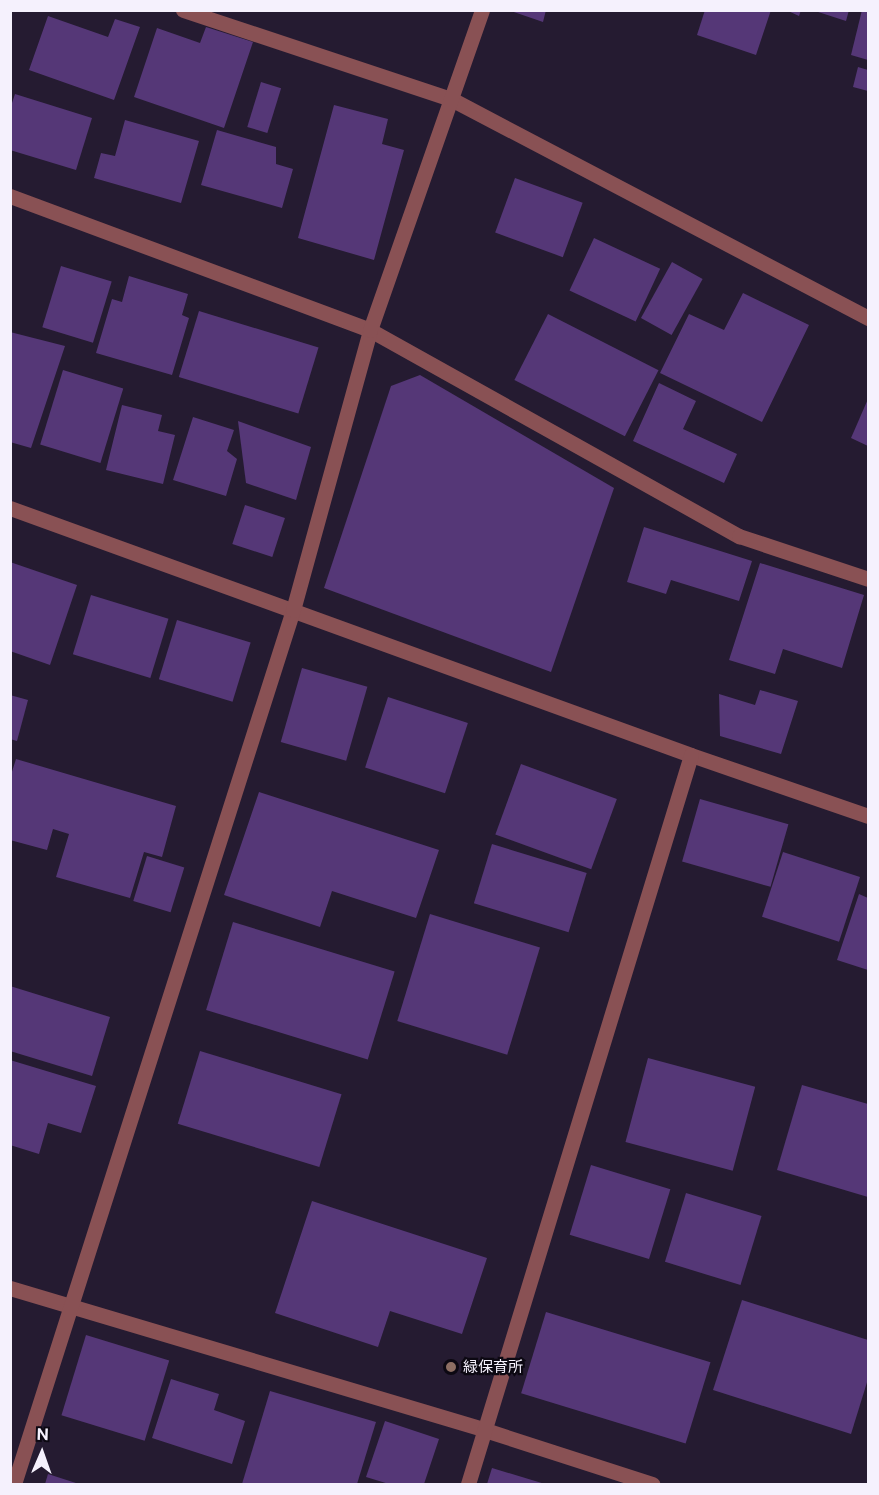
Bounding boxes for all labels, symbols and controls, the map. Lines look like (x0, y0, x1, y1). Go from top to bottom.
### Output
place label: 緑保育所 (463, 1358, 523, 1376)
marker: 緑保育所 (444, 1360, 458, 1374)
north arrow (12, 1423, 72, 1483)
text: N (36, 1425, 49, 1444)

